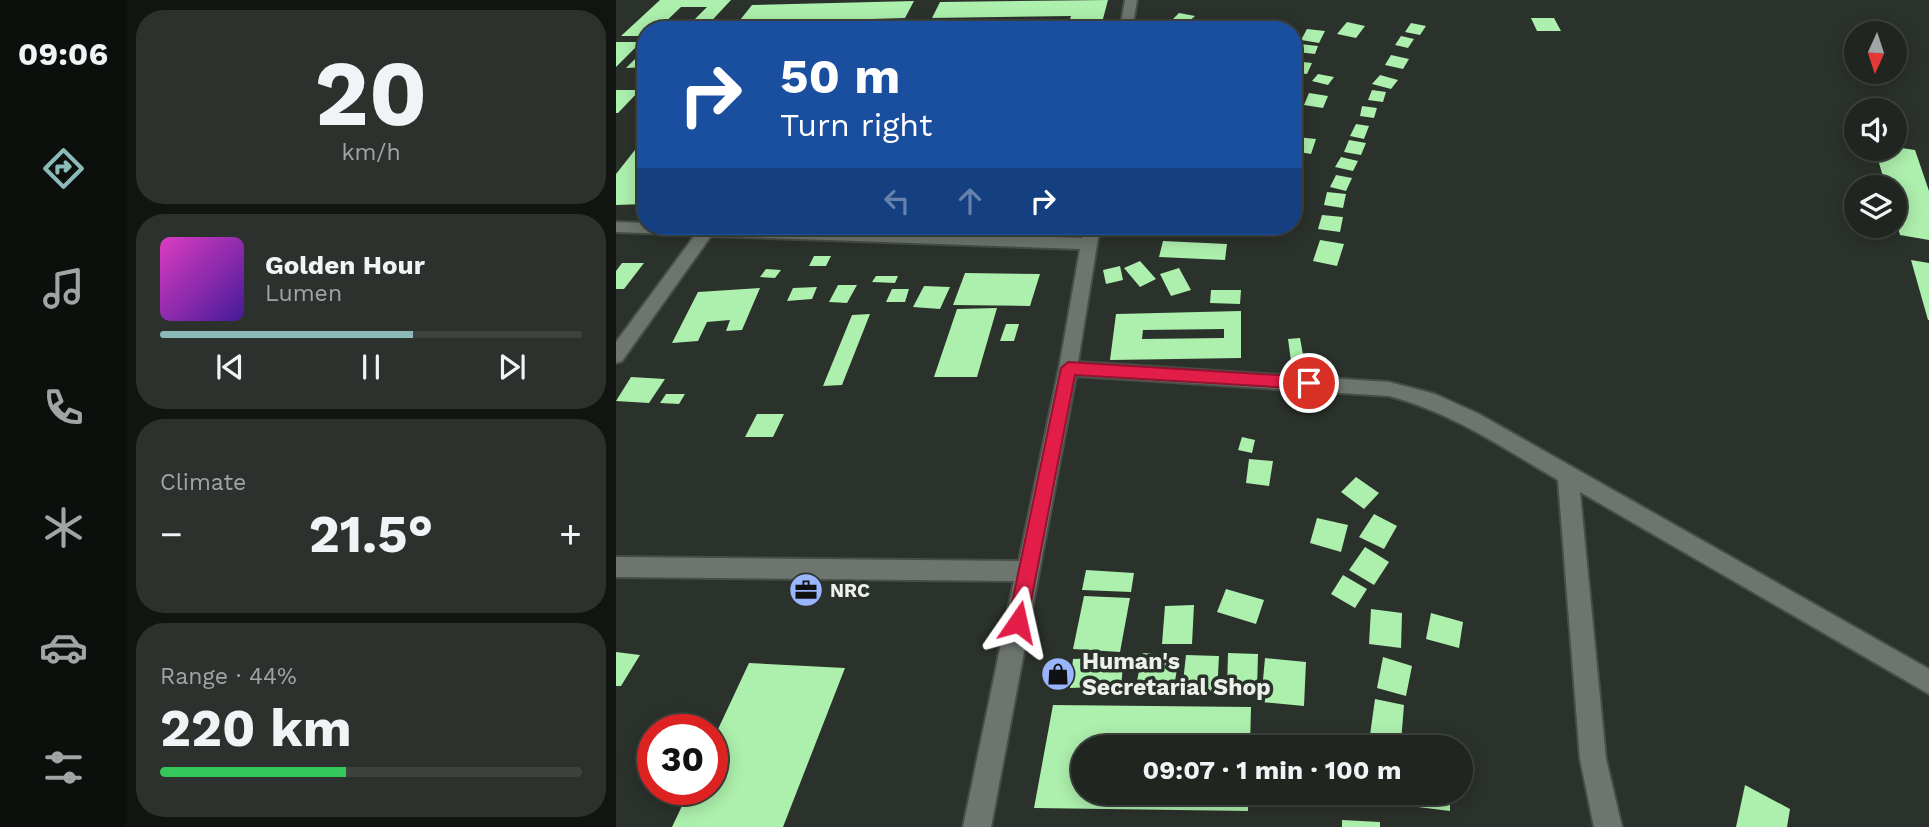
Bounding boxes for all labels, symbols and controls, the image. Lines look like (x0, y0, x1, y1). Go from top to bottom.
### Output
north arrow (1844, 21, 1908, 84)
map controls (1844, 21, 1907, 238)
text: 09:06 (18, 35, 108, 73)
text: 20 (315, 40, 427, 147)
text: 50 m (780, 47, 900, 105)
icon: right (665, 49, 756, 140)
button: sound (1844, 98, 1907, 161)
text: Turn right (780, 106, 932, 144)
text: km/h (341, 139, 401, 166)
icon: directions (39, 144, 88, 193)
button: layers (1844, 175, 1907, 238)
icon: left (878, 182, 916, 220)
icon: ahead (951, 182, 989, 220)
icon: right (1024, 182, 1062, 220)
text: Golden Hour (265, 250, 425, 280)
icon: music (39, 264, 88, 313)
text: Lumen (265, 280, 342, 307)
icon: previous (211, 348, 249, 386)
icon: pause (352, 348, 390, 386)
icon: next (493, 348, 531, 386)
pin (1279, 353, 1339, 413)
icon: arrive (1290, 364, 1328, 402)
icon: phone (39, 383, 88, 432)
text: Climate (160, 469, 246, 496)
icon: climate (39, 503, 88, 552)
text: 21.5° (309, 504, 433, 565)
text: − (160, 512, 183, 556)
text: + (559, 512, 582, 556)
office icon: NRC (787, 571, 825, 609)
place label: NRC (830, 579, 870, 602)
position arrow (981, 585, 1055, 659)
icon: car (39, 623, 88, 672)
place label: Human's Secretarial Shop (1082, 648, 1271, 701)
shop icon: Human's Secretarial Shop (1039, 655, 1077, 693)
text: Range · 44% (160, 663, 297, 690)
text: 220 km (160, 698, 352, 759)
speed limit sign: 30 (637, 714, 728, 805)
icon: filters (39, 743, 88, 792)
text: 09:07 · 1 min · 100 m (1143, 755, 1401, 785)

